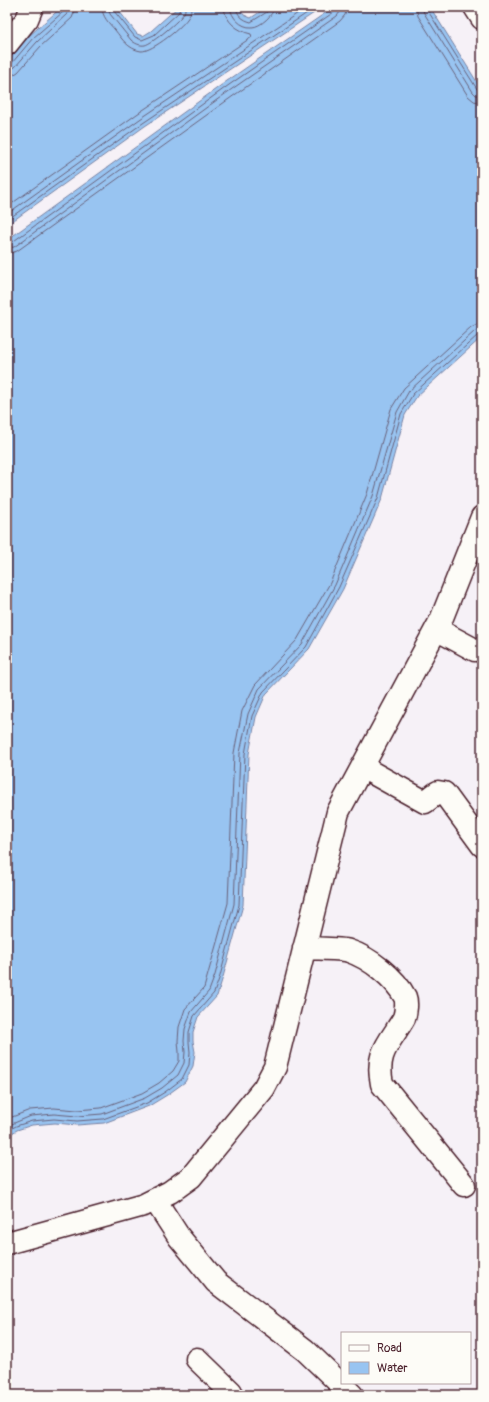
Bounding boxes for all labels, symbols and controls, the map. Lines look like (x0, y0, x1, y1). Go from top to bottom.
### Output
legend (341, 1332, 471, 1384)
text: Road (377, 1341, 402, 1356)
text: Water (377, 1361, 408, 1376)

